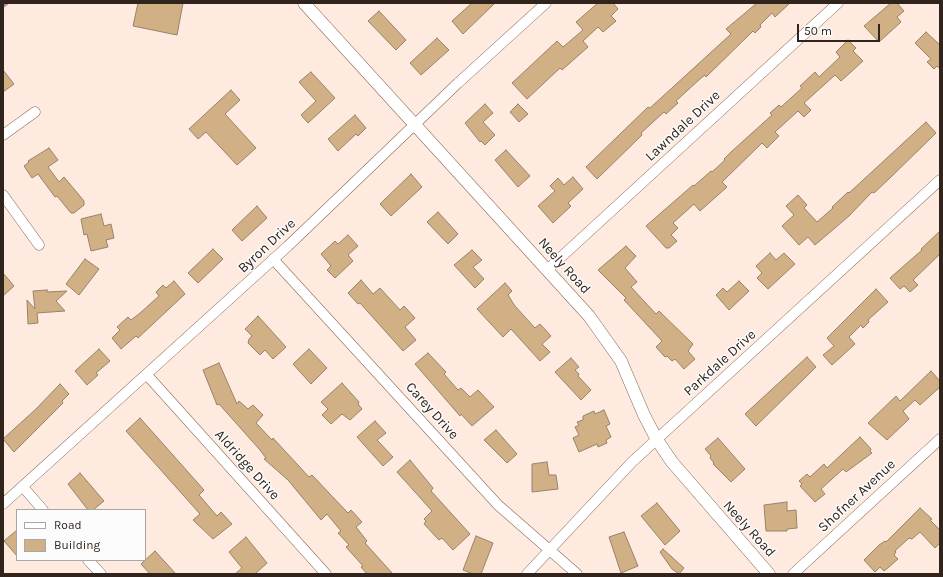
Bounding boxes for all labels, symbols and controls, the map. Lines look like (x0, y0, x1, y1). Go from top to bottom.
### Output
scale bar (799, 16, 882, 42)
text: 50 m (804, 24, 832, 38)
street label: Lawndale Drive (642, 87, 724, 165)
street label: Byron Drive (235, 215, 299, 277)
street label: Neely Road (534, 234, 594, 298)
street label: Parkdale Drive (680, 326, 760, 400)
street label: Carey Drive (402, 379, 462, 443)
street label: Aldridge Drive (211, 426, 283, 504)
street label: Shofner Avenue (815, 456, 899, 536)
street label: Neely Road (719, 497, 779, 561)
legend (16, 509, 146, 561)
text: Road (54, 518, 82, 532)
text: Building (54, 538, 100, 552)

